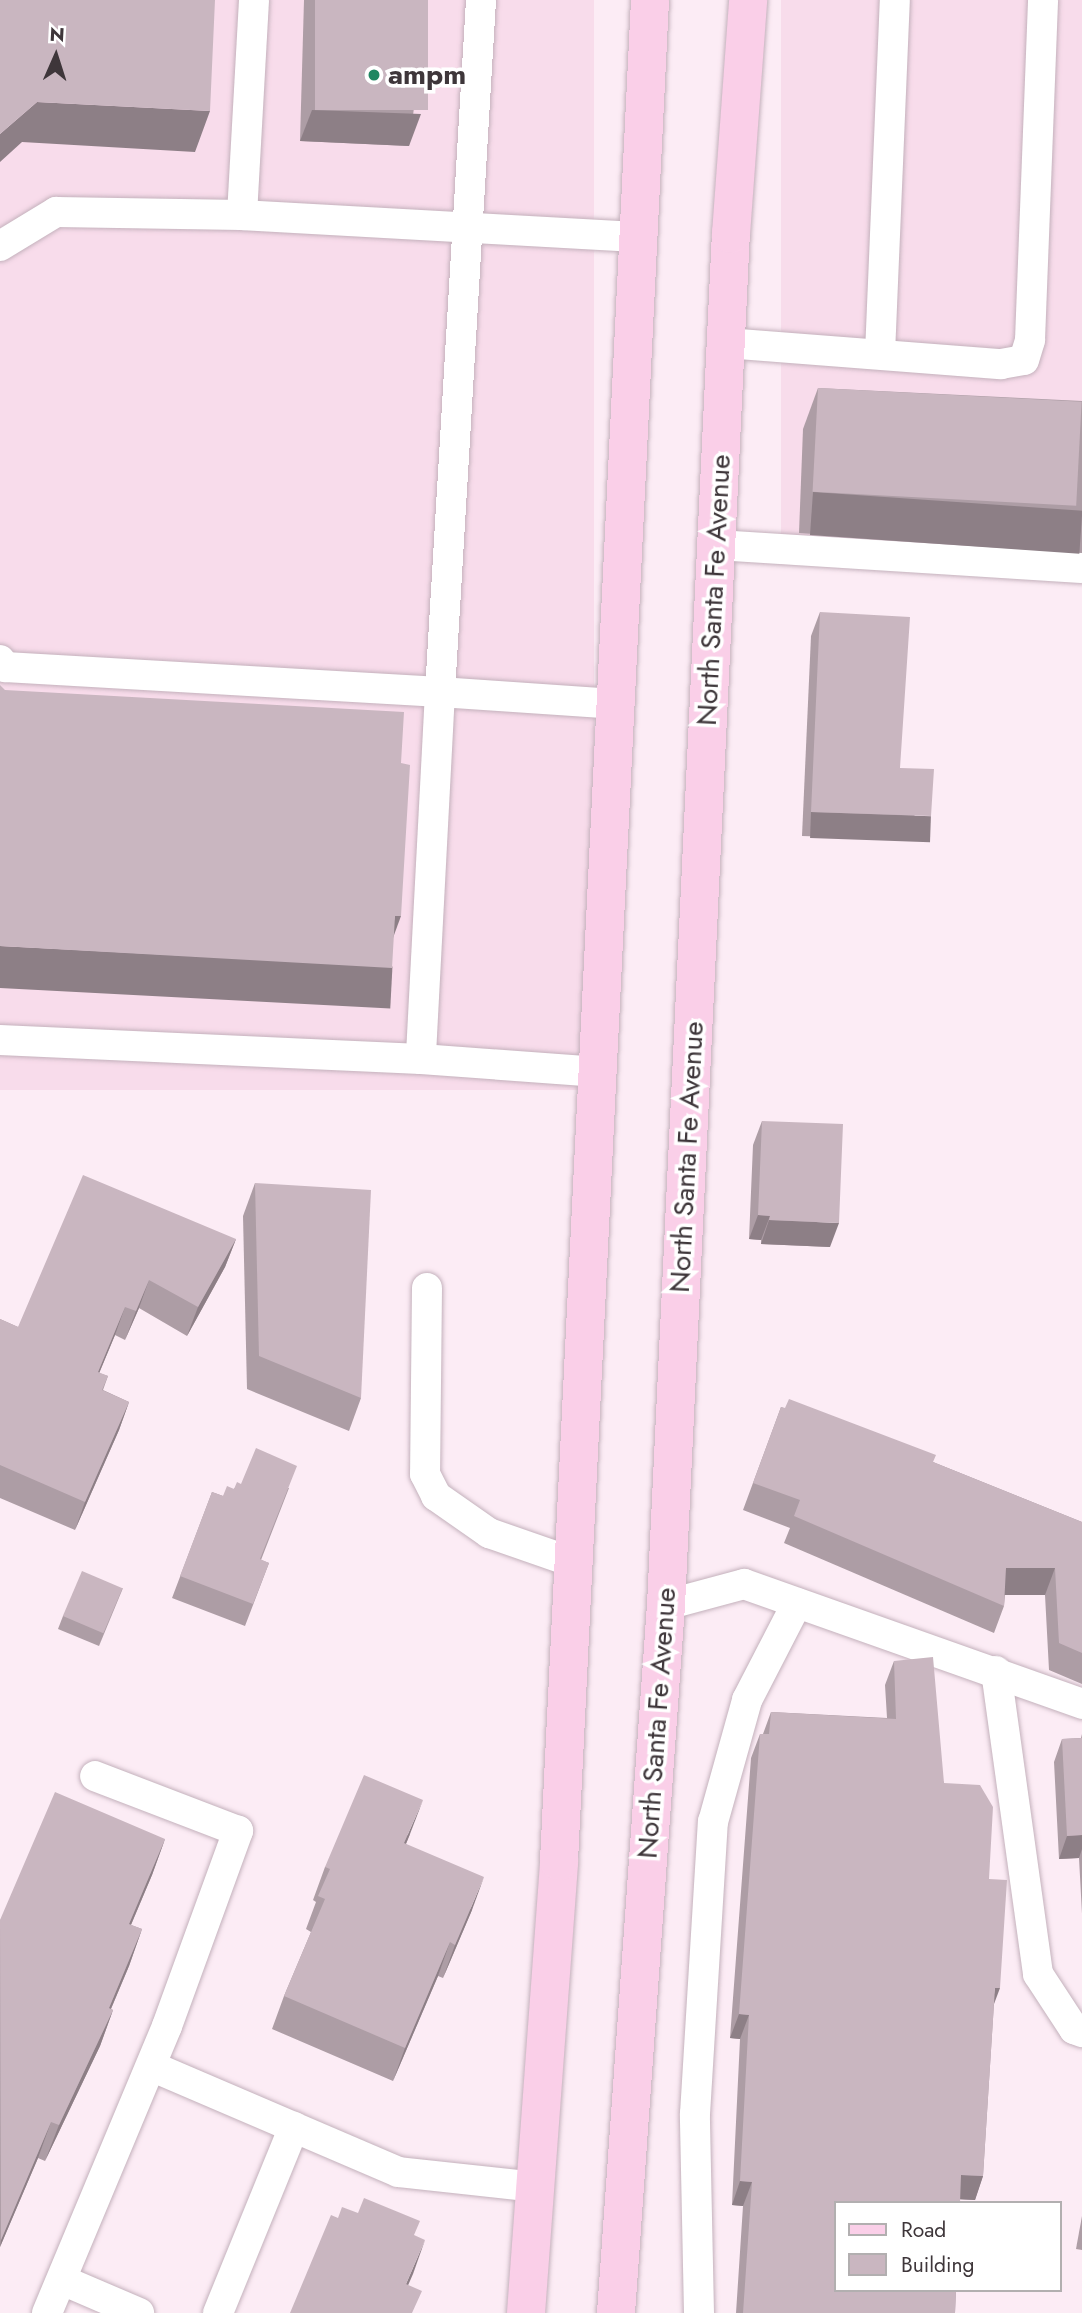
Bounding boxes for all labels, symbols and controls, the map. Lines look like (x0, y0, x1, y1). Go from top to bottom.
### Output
north arrow (21, 21, 91, 91)
text: N (49, 21, 65, 48)
place label: ampm (388, 58, 466, 92)
marker: ampm (366, 67, 382, 83)
street label: North Santa Fe Avenue (690, 453, 738, 727)
street label: North Santa Fe Avenue (663, 1020, 711, 1294)
street label: North Santa Fe Avenue (631, 1586, 683, 1860)
legend (834, 2201, 1061, 2292)
text: Road (901, 2215, 946, 2245)
text: Building (901, 2250, 974, 2280)

